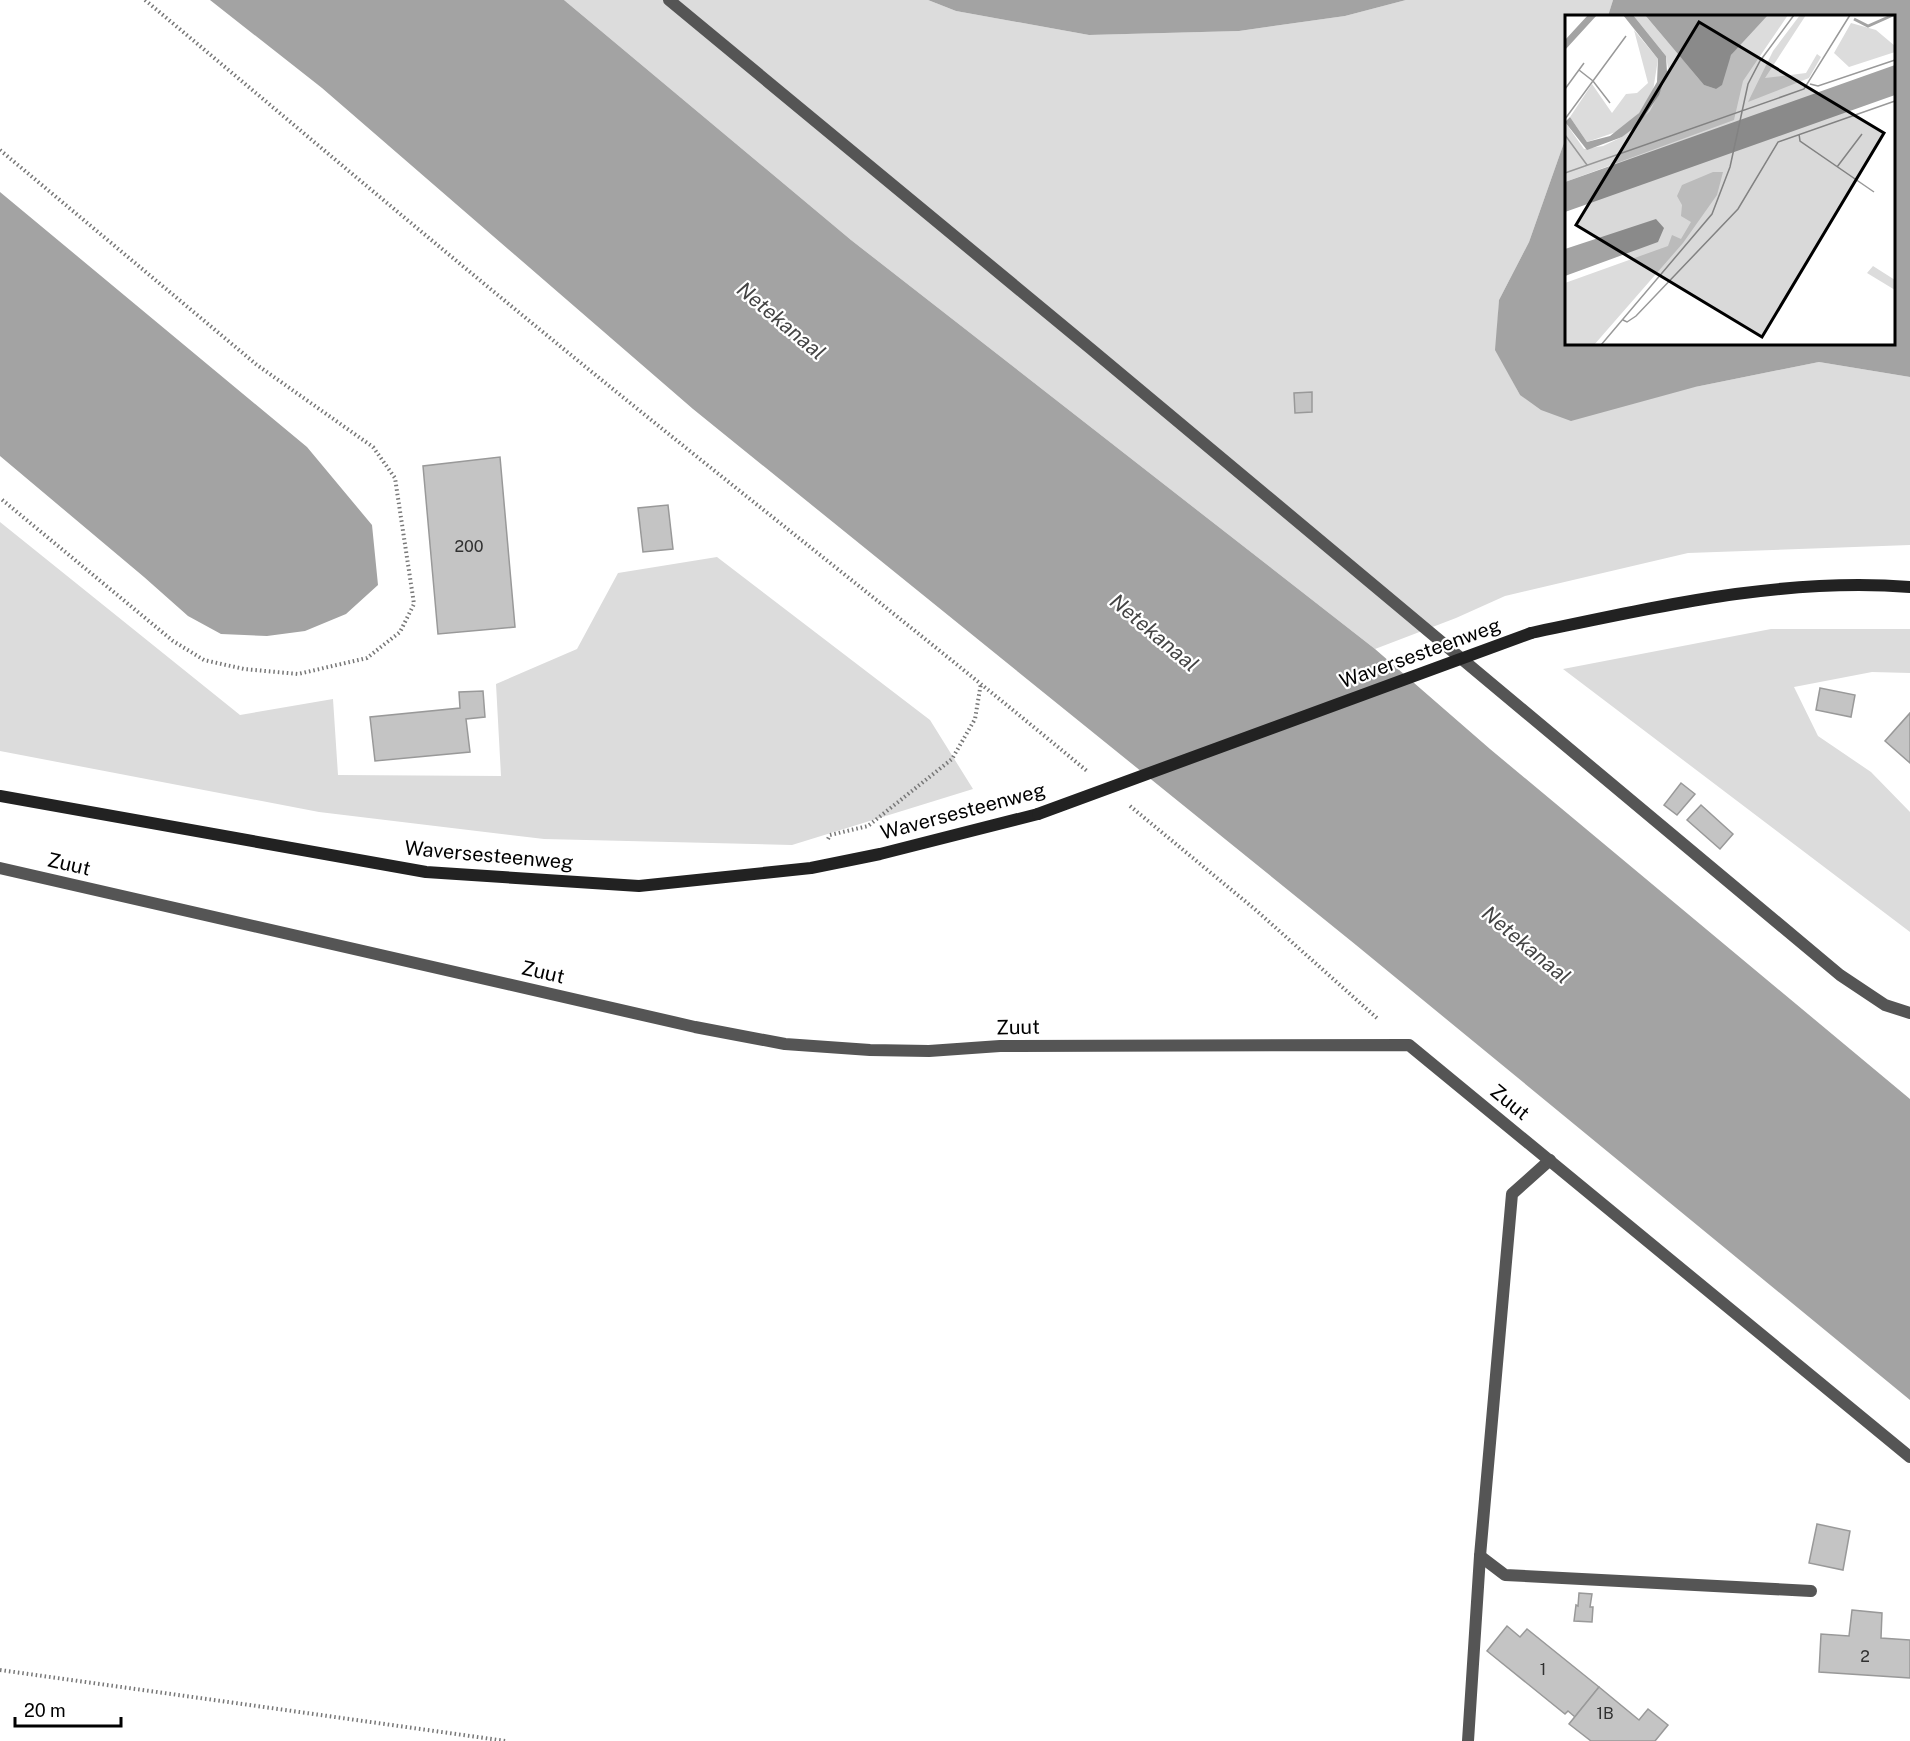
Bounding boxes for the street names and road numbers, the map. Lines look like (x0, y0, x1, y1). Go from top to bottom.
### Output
street label: Waversesteenweg (1336, 613, 1504, 693)
street label: Waversesteenweg (878, 777, 1048, 845)
street label: Waversesteenweg (403, 836, 575, 874)
street label: Zuut (45, 847, 93, 881)
street label: Zuut (519, 955, 567, 989)
street label: Zuut (996, 1015, 1040, 1039)
street label: Zuut (1485, 1079, 1535, 1125)

